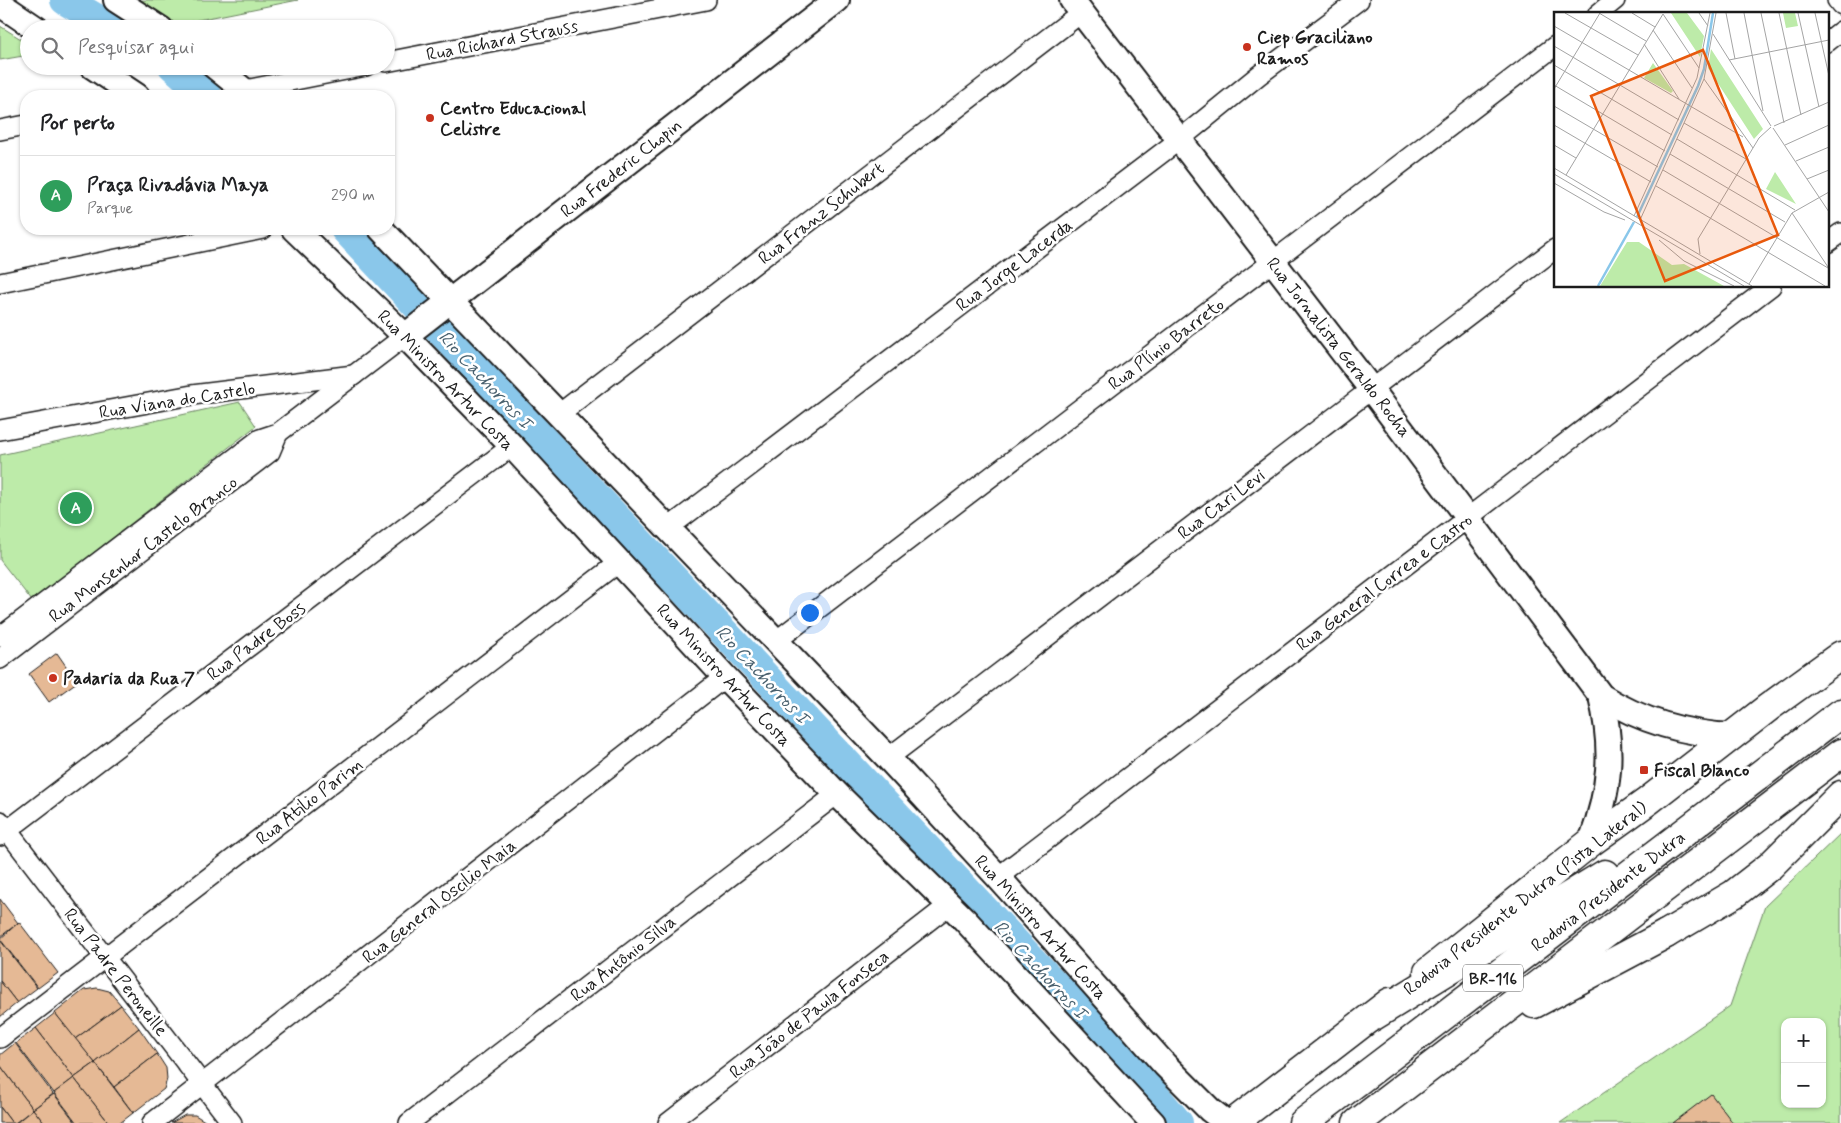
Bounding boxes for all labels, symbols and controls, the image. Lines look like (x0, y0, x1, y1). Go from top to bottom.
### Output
inset map (1554, 12, 1828, 288)
street label: Rua Richard Strauss (424, 14, 580, 67)
search box (20, 20, 395, 75)
place label: Ciep Graciliano Ramos (1257, 26, 1373, 71)
icon: search (38, 34, 66, 62)
text: Pesquisar aqui (78, 35, 194, 60)
marker: Ciep Graciliano Ramos (1241, 41, 1253, 53)
place label: Centro Educacional Celistre (440, 97, 587, 142)
text: Por perto (40, 109, 115, 137)
marker: Centro Educacional Celistre (424, 112, 436, 124)
street label: Rua Frederic Chopin (556, 114, 687, 224)
street label: Rua Franz Schubert (754, 157, 890, 271)
text: Praça Rivadávia Maya (87, 173, 269, 198)
text: A (51, 185, 61, 206)
text: 290 m (331, 185, 375, 206)
text: Parque (87, 198, 133, 219)
street label: Rua Jorge Lacerda (951, 214, 1079, 318)
street label: Rua Jornalista Geraldo Rocha (1260, 253, 1416, 443)
street label: Rua Plínio Barreto (1104, 293, 1230, 396)
street label: Rua Ministro Artur Costa (372, 305, 519, 456)
water label: Rio Cachorros I (433, 325, 539, 437)
street label: Rua Viana do Castelo (97, 377, 257, 425)
street label: Rua Cari Levi (1173, 464, 1270, 546)
street label: Rua Monsenhor Castelo Branco (44, 471, 243, 629)
pin: A (60, 489, 92, 527)
street label: Rua General Correa e Castro (1291, 508, 1478, 657)
street label: Rua Padre Boss (202, 597, 311, 687)
street label: Rua Ministro Artur Costa (651, 599, 796, 752)
your location (797, 600, 823, 626)
water label: Rio Cachorros I (710, 620, 816, 732)
place label: Padaria da Rua 7 (63, 667, 195, 691)
marker: Padaria da Rua 7 (47, 672, 59, 684)
street label: Rua Atilio Parim (251, 753, 368, 851)
place label: Fiscal Blanco (1654, 759, 1749, 783)
marker: Fiscal Blanco (1638, 764, 1650, 776)
street label: Rodovia Presidente Dutra (Pista Lateral) (1399, 796, 1653, 1001)
street label: Rodovia Presidente Dutra (1527, 826, 1691, 958)
street label: Rua General Oscilio Maia (358, 834, 522, 970)
street label: Rua Ministro Artur Costa (969, 850, 1112, 1005)
street label: Rua Padre Peroneille (58, 904, 173, 1042)
street label: Rua Antônio Silva (566, 910, 681, 1008)
water label: Rio Cachorros I (988, 915, 1094, 1027)
street label: Rua João de Paula Fonseca (725, 945, 895, 1085)
road number: BR-116 (1463, 964, 1523, 991)
map controls (1781, 1018, 1826, 1108)
button: + (1781, 1018, 1826, 1063)
button: − (1781, 1063, 1826, 1108)

